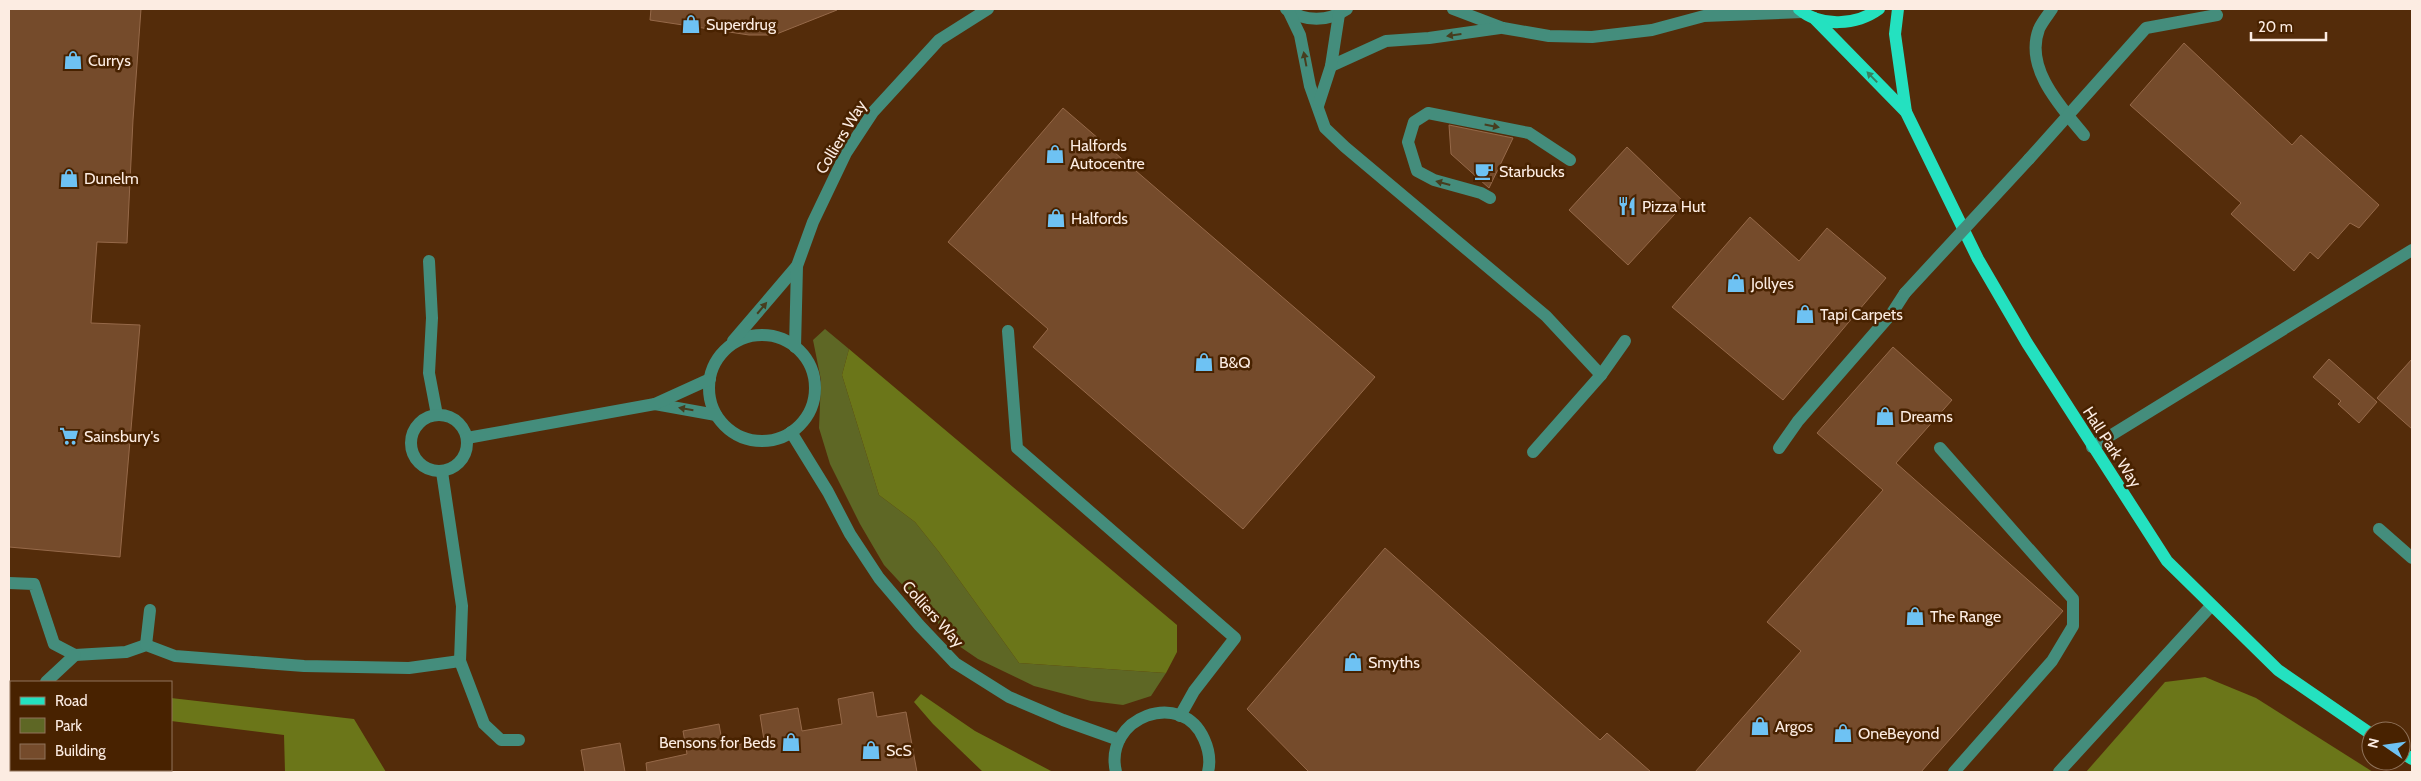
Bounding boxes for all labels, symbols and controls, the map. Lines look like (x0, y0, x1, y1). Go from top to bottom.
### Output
scale bar (2251, 10, 2326, 42)
shop icon: Superdrug (680, 13, 702, 35)
place label: Superdrug (706, 15, 777, 34)
text: 20 m (2258, 18, 2293, 36)
one-way arrow (1446, 31, 1462, 39)
shop icon: Currys (62, 49, 84, 71)
one-way arrow (1300, 50, 1308, 66)
place label: Currys (88, 51, 131, 70)
one-way arrow (1866, 71, 1878, 83)
street label: Colliers Way (812, 97, 870, 177)
one-way arrow (1485, 122, 1501, 130)
place label: Halfords Autocentre (1070, 136, 1145, 173)
shop icon: Halfords Autocentre (1044, 143, 1066, 165)
cafe icon: Starbucks (1473, 160, 1495, 182)
place label: Starbucks (1499, 162, 1565, 181)
shop icon: Dunelm (58, 167, 80, 189)
place label: Dunelm (84, 169, 139, 188)
one-way arrow (1436, 179, 1451, 187)
restaurant icon: Pizza Hut (1616, 195, 1638, 217)
place label: Pizza Hut (1642, 197, 1706, 216)
shop icon: Halfords (1045, 207, 1067, 229)
place label: Halfords (1071, 209, 1128, 228)
shop icon: Jollyes (1725, 272, 1747, 294)
place label: Jollyes (1750, 274, 1794, 293)
one-way arrow (756, 302, 767, 315)
shop icon: Tapi Carpets (1794, 303, 1816, 325)
place label: Tapi Carpets (1820, 305, 1903, 324)
shop icon: B&Q (1193, 351, 1215, 373)
place label: B&Q (1219, 353, 1251, 372)
street label: Hall Park Way (2079, 403, 2145, 491)
one-way arrow (677, 405, 693, 413)
shop icon: Dreams (1874, 405, 1896, 427)
place label: Dreams (1900, 407, 1953, 426)
supermarket icon: Sainsbury's (58, 425, 80, 447)
place label: Sainsbury's (84, 427, 160, 446)
street label: Colliers Way (898, 577, 968, 651)
shop icon: The Range (1904, 605, 1926, 627)
place label: The Range (1930, 607, 2001, 626)
shop icon: Smyths (1342, 651, 1364, 673)
place label: Smyths (1368, 653, 1420, 672)
legend (10, 681, 172, 771)
text: Road (55, 692, 88, 710)
shop icon: Argos (1749, 715, 1771, 737)
text: Park (55, 717, 82, 735)
place label: Argos (1775, 717, 1814, 736)
north arrow (2361, 721, 2411, 771)
shop icon: OneBeyond (1832, 722, 1854, 744)
place label: OneBeyond (1858, 724, 1939, 743)
shop icon: Bensons for Beds (780, 731, 802, 753)
place label: Bensons for Beds (659, 733, 776, 752)
text: N (2363, 736, 2383, 750)
shop icon: ScS (860, 739, 882, 761)
place label: ScS (886, 741, 912, 760)
text: Building (55, 742, 106, 760)

